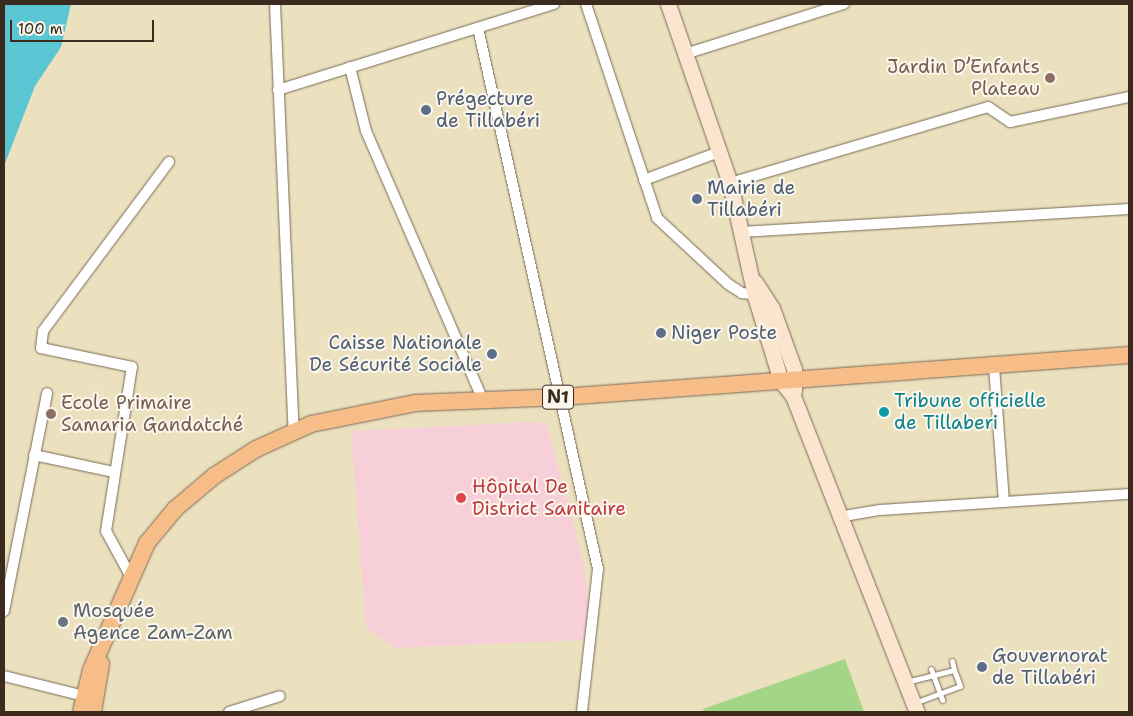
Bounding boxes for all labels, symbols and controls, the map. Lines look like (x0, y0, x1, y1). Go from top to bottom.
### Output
scale bar (12, 10, 156, 42)
text: 100 m (18, 19, 63, 39)
place label: Jardin D’Enfants Plateau (887, 56, 1040, 100)
marker: Jardin D’Enfants Plateau (1044, 72, 1056, 84)
place label: Prégecture de Tillabéri (436, 88, 540, 132)
marker: Prégecture de Tillabéri (420, 104, 432, 116)
place label: Mairie de Tillabéri (707, 177, 795, 221)
marker: Mairie de Tillabéri (691, 193, 703, 205)
place label: Niger Poste (671, 322, 777, 344)
marker: Niger Poste (655, 327, 667, 339)
place label: Caisse Nationale De Sécurité Sociale (309, 332, 482, 376)
marker: Caisse Nationale De Sécurité Sociale (486, 348, 498, 360)
road number: N1 (542, 382, 574, 412)
place label: Tribune officielle de Tillaberi (894, 390, 1046, 434)
place label: Ecole Primaire Samaria Gandatché (61, 392, 243, 436)
marker: Tribune officielle de Tillaberi (878, 406, 890, 418)
marker: Ecole Primaire Samaria Gandatché (45, 408, 57, 420)
place label: Hôpital De District Sanitaire (472, 476, 626, 520)
marker: Hôpital De District Sanitaire (454, 491, 468, 505)
place label: Mosquée Agence Zam-Zam (73, 600, 233, 644)
marker: Mosquée Agence Zam-Zam (57, 616, 69, 628)
place label: Gouvernorat de Tillabéri (992, 645, 1108, 689)
marker: Gouvernorat de Tillabéri (976, 661, 988, 673)

